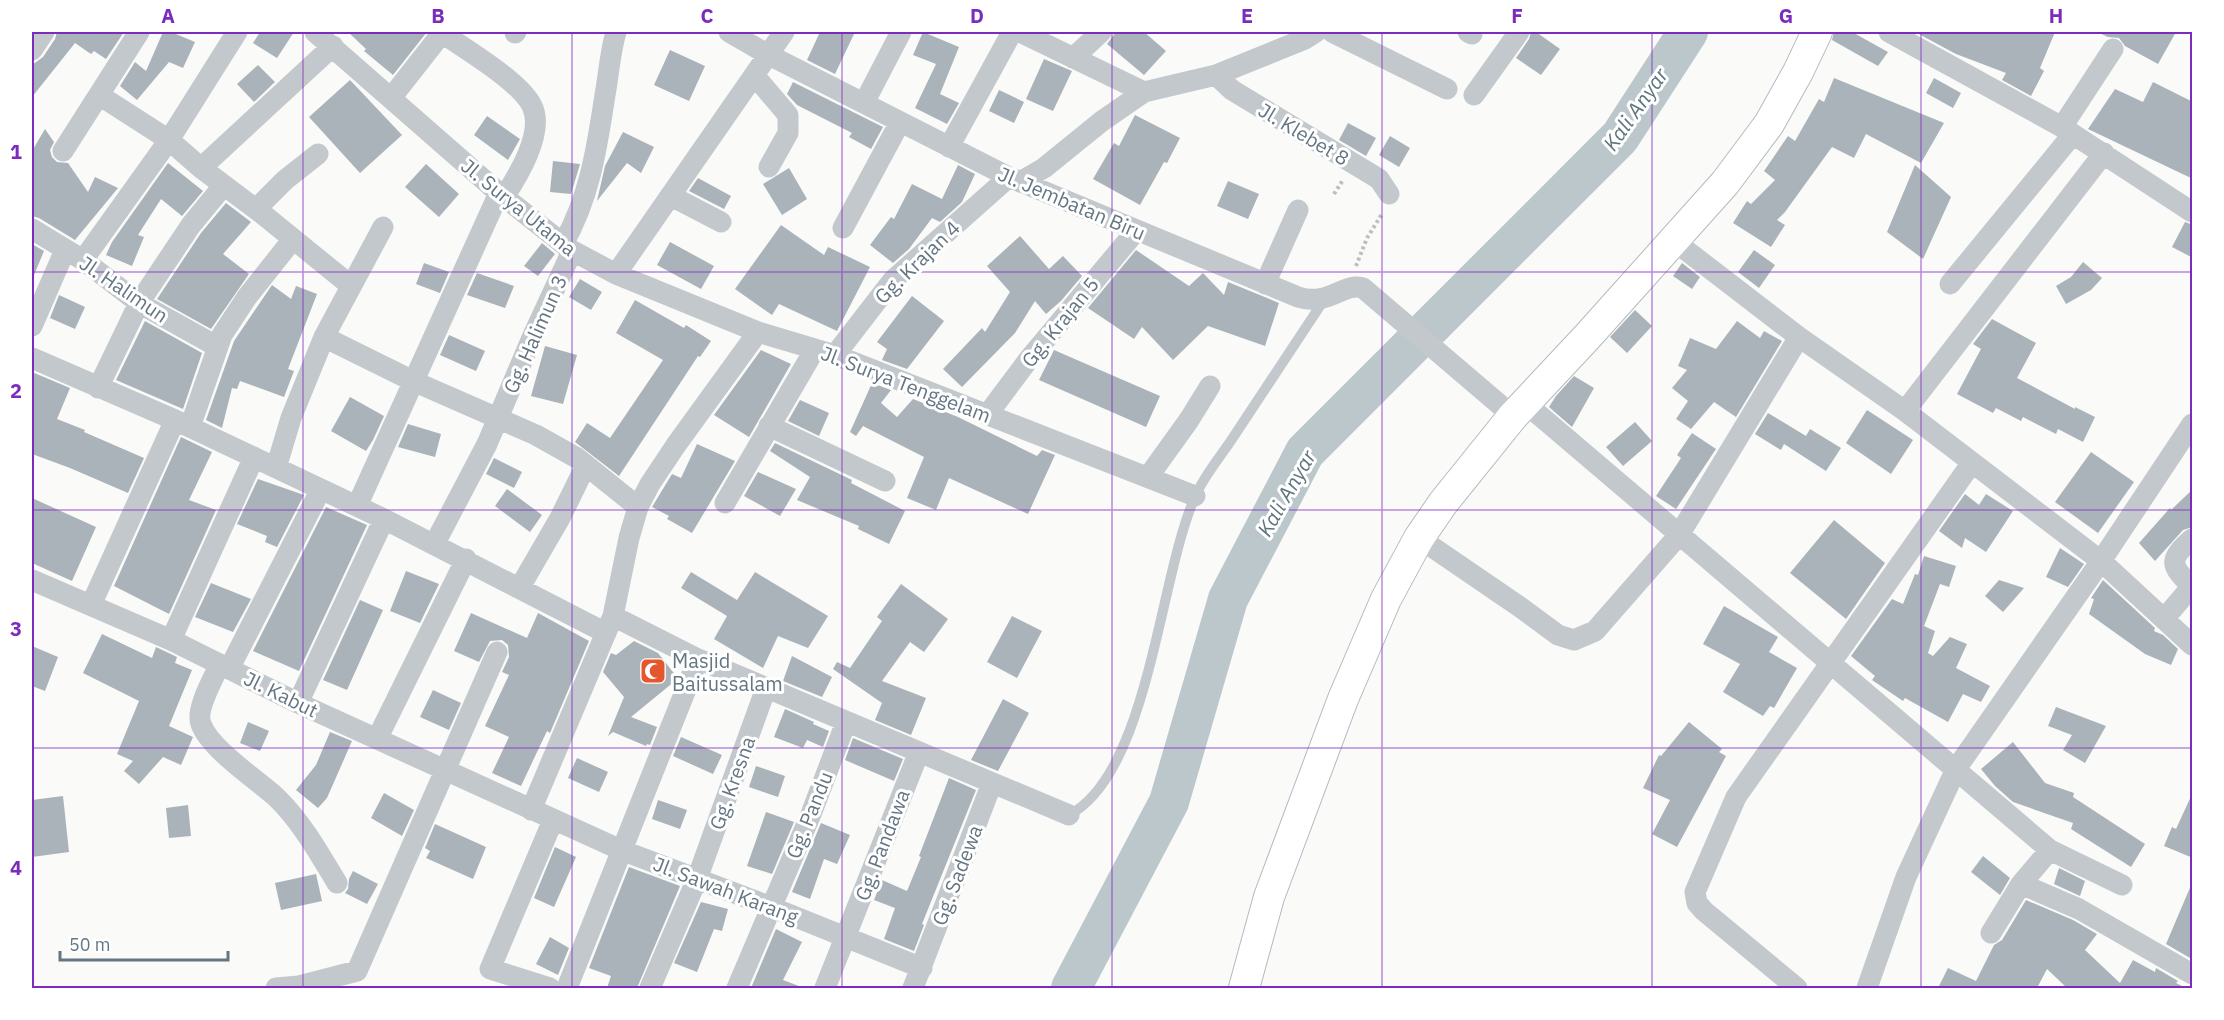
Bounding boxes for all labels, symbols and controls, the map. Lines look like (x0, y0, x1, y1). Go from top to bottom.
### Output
text: A (161, 2, 175, 29)
text: B (431, 2, 445, 29)
text: C (700, 2, 714, 29)
text: D (970, 2, 984, 29)
text: E (1241, 2, 1253, 29)
text: F (1511, 2, 1523, 29)
text: G (1779, 2, 1793, 29)
text: H (2049, 2, 2063, 29)
water label: Kali Anyar (1596, 61, 1674, 156)
street label: Jl. Klebet 8 (1254, 96, 1354, 172)
text: 1 (10, 138, 22, 165)
street label: Jl. Surya Utama (456, 152, 583, 262)
street label: Jl. Jembatan Biru (994, 160, 1150, 246)
street label: Gg. Krajan 4 (868, 214, 966, 310)
street label: Jl. Halimun (74, 249, 174, 329)
street label: Gg. Halimun 3 (497, 270, 573, 398)
street label: Gg. Krajan 5 (1015, 271, 1105, 373)
street label: Jl. Surya Tenggelam (817, 339, 995, 429)
text: 2 (10, 377, 22, 404)
water label: Kali Anyar (1250, 444, 1323, 541)
text: 3 (10, 615, 22, 642)
place label: Masjid Baitussalam (672, 647, 783, 697)
mosque icon: Masjid Baitussalam (638, 656, 668, 686)
street label: Jl. Kabut (240, 665, 322, 723)
street label: Gg. Kresna (703, 732, 761, 833)
street label: Gg. Pandu (779, 767, 839, 863)
street label: Gg. Pandawa (848, 785, 916, 904)
street label: Gg. Sadewa (925, 821, 989, 929)
street label: Jl. Sawah Karang (650, 850, 803, 930)
text: 4 (10, 854, 22, 881)
scale bar (60, 924, 228, 962)
text: 50 m (69, 933, 111, 956)

